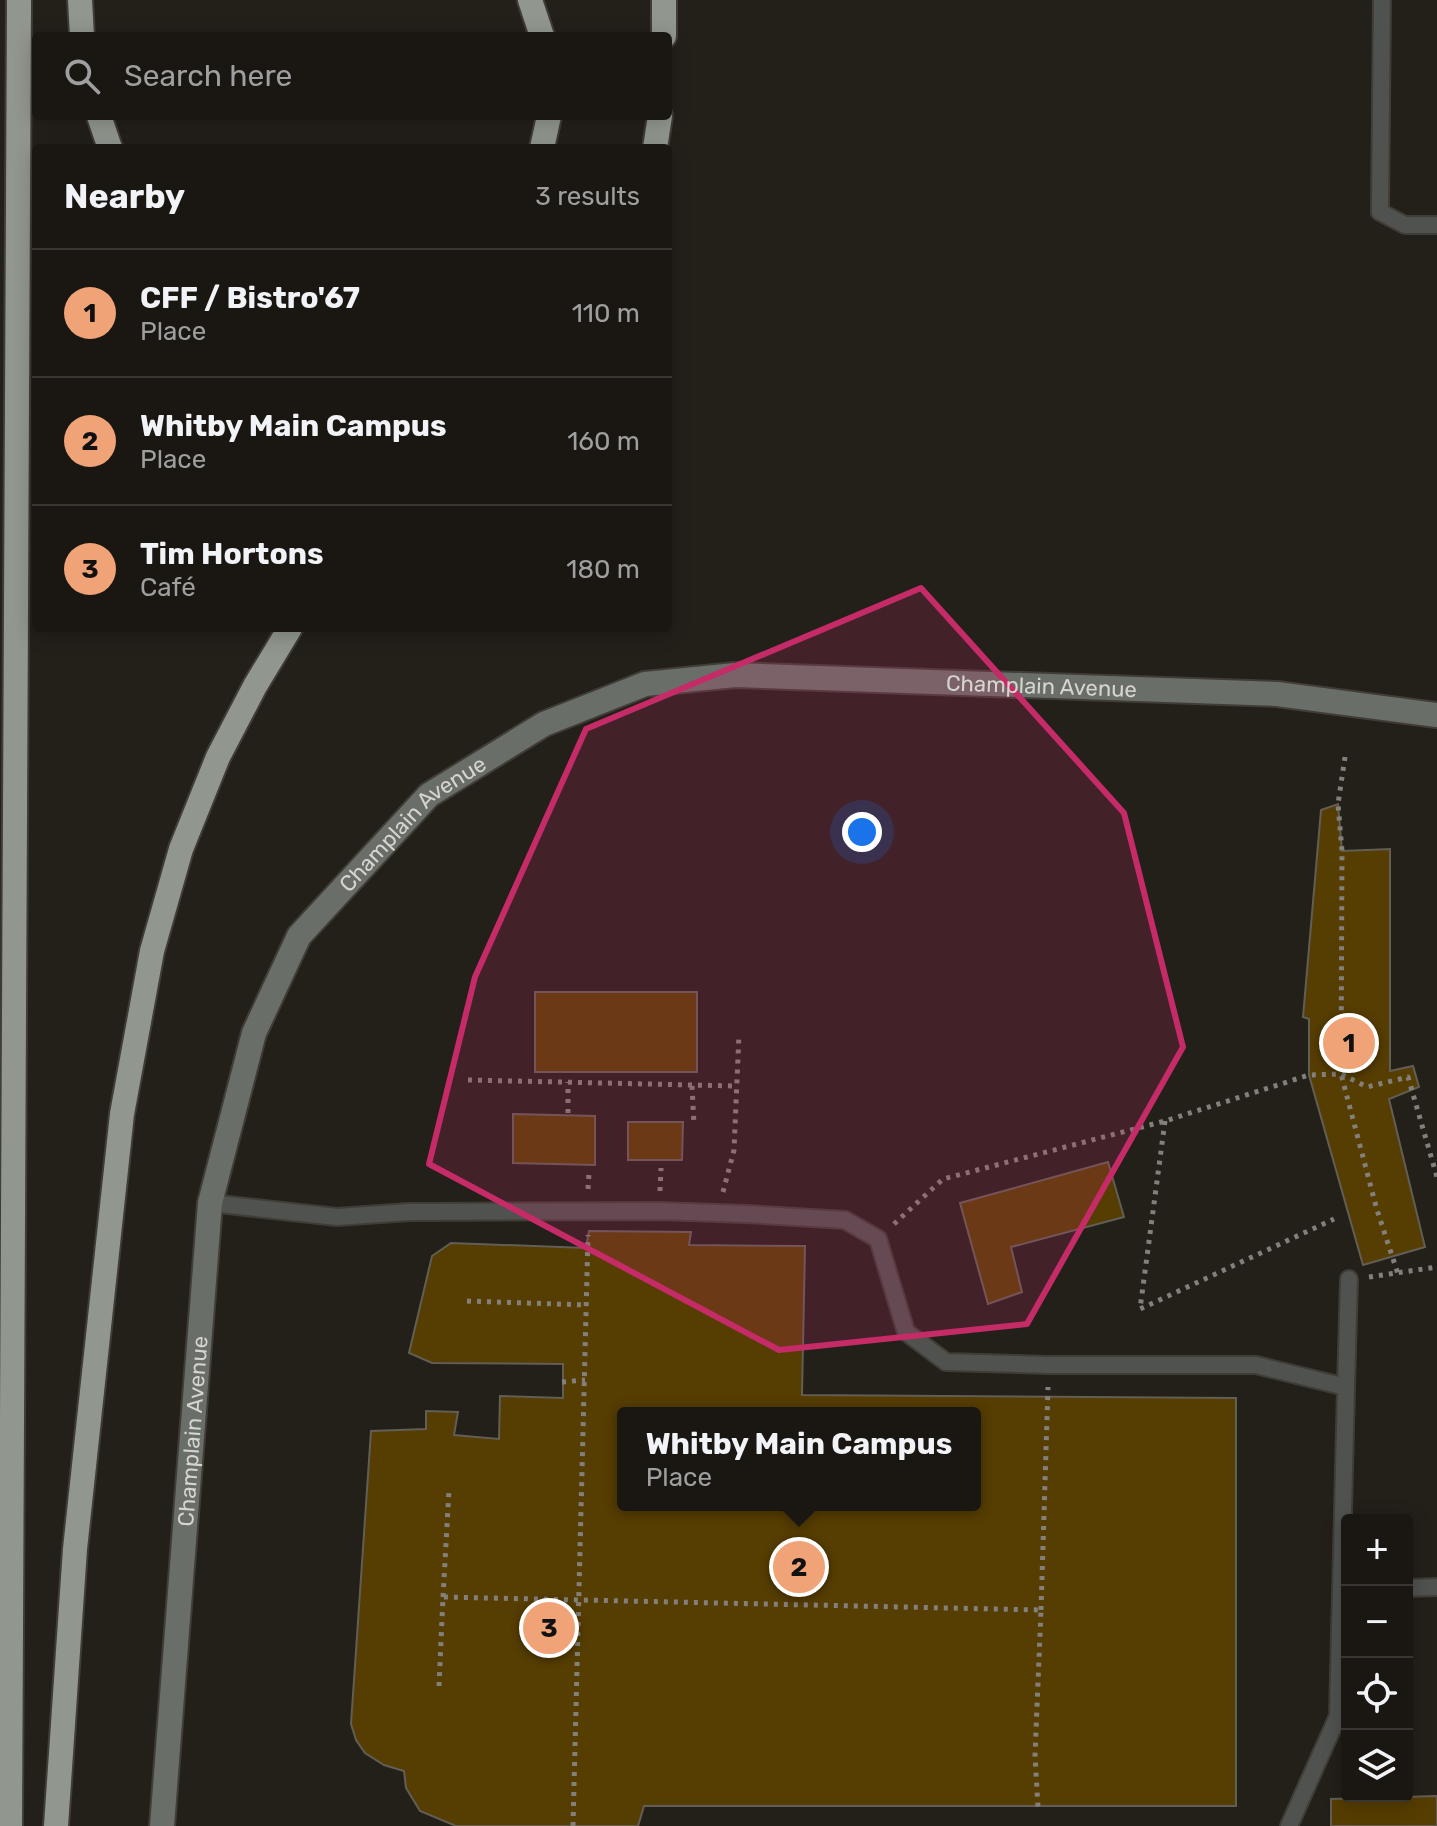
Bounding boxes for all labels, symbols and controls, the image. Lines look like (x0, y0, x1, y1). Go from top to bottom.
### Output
search box (32, 32, 672, 120)
icon: search (60, 54, 104, 98)
text: Search here (124, 58, 292, 94)
text: Nearby (64, 176, 185, 217)
text: 3 results (535, 181, 640, 212)
text: CFF / Bistro'67 (140, 280, 360, 316)
text: 1 (84, 298, 96, 329)
text: 110 m (572, 298, 640, 329)
text: Place (140, 316, 206, 347)
text: Whitby Main Campus (140, 408, 447, 444)
text: 2 (82, 426, 98, 457)
text: 160 m (567, 426, 640, 457)
text: Place (140, 444, 206, 475)
text: Tim Hortons (140, 536, 324, 572)
text: 3 (81, 554, 99, 585)
text: 180 m (566, 554, 640, 585)
text: Café (140, 572, 196, 603)
street label: Champlain Avenue (945, 669, 1137, 703)
street label: Champlain Avenue (334, 750, 491, 898)
your location (842, 812, 882, 852)
pin: 1 (1323, 1013, 1375, 1073)
street label: Champlain Avenue (172, 1335, 214, 1527)
popup (617, 1407, 981, 1511)
text: Whitby Main Campus (646, 1426, 952, 1462)
text: Place (646, 1462, 712, 1493)
map controls (1341, 1514, 1413, 1802)
button: + (1341, 1514, 1413, 1586)
pin: 2 (773, 1537, 825, 1597)
button: − (1341, 1586, 1413, 1658)
pin: 3 (523, 1598, 575, 1658)
button: locate (1341, 1658, 1413, 1730)
button: layers (1341, 1730, 1413, 1802)

